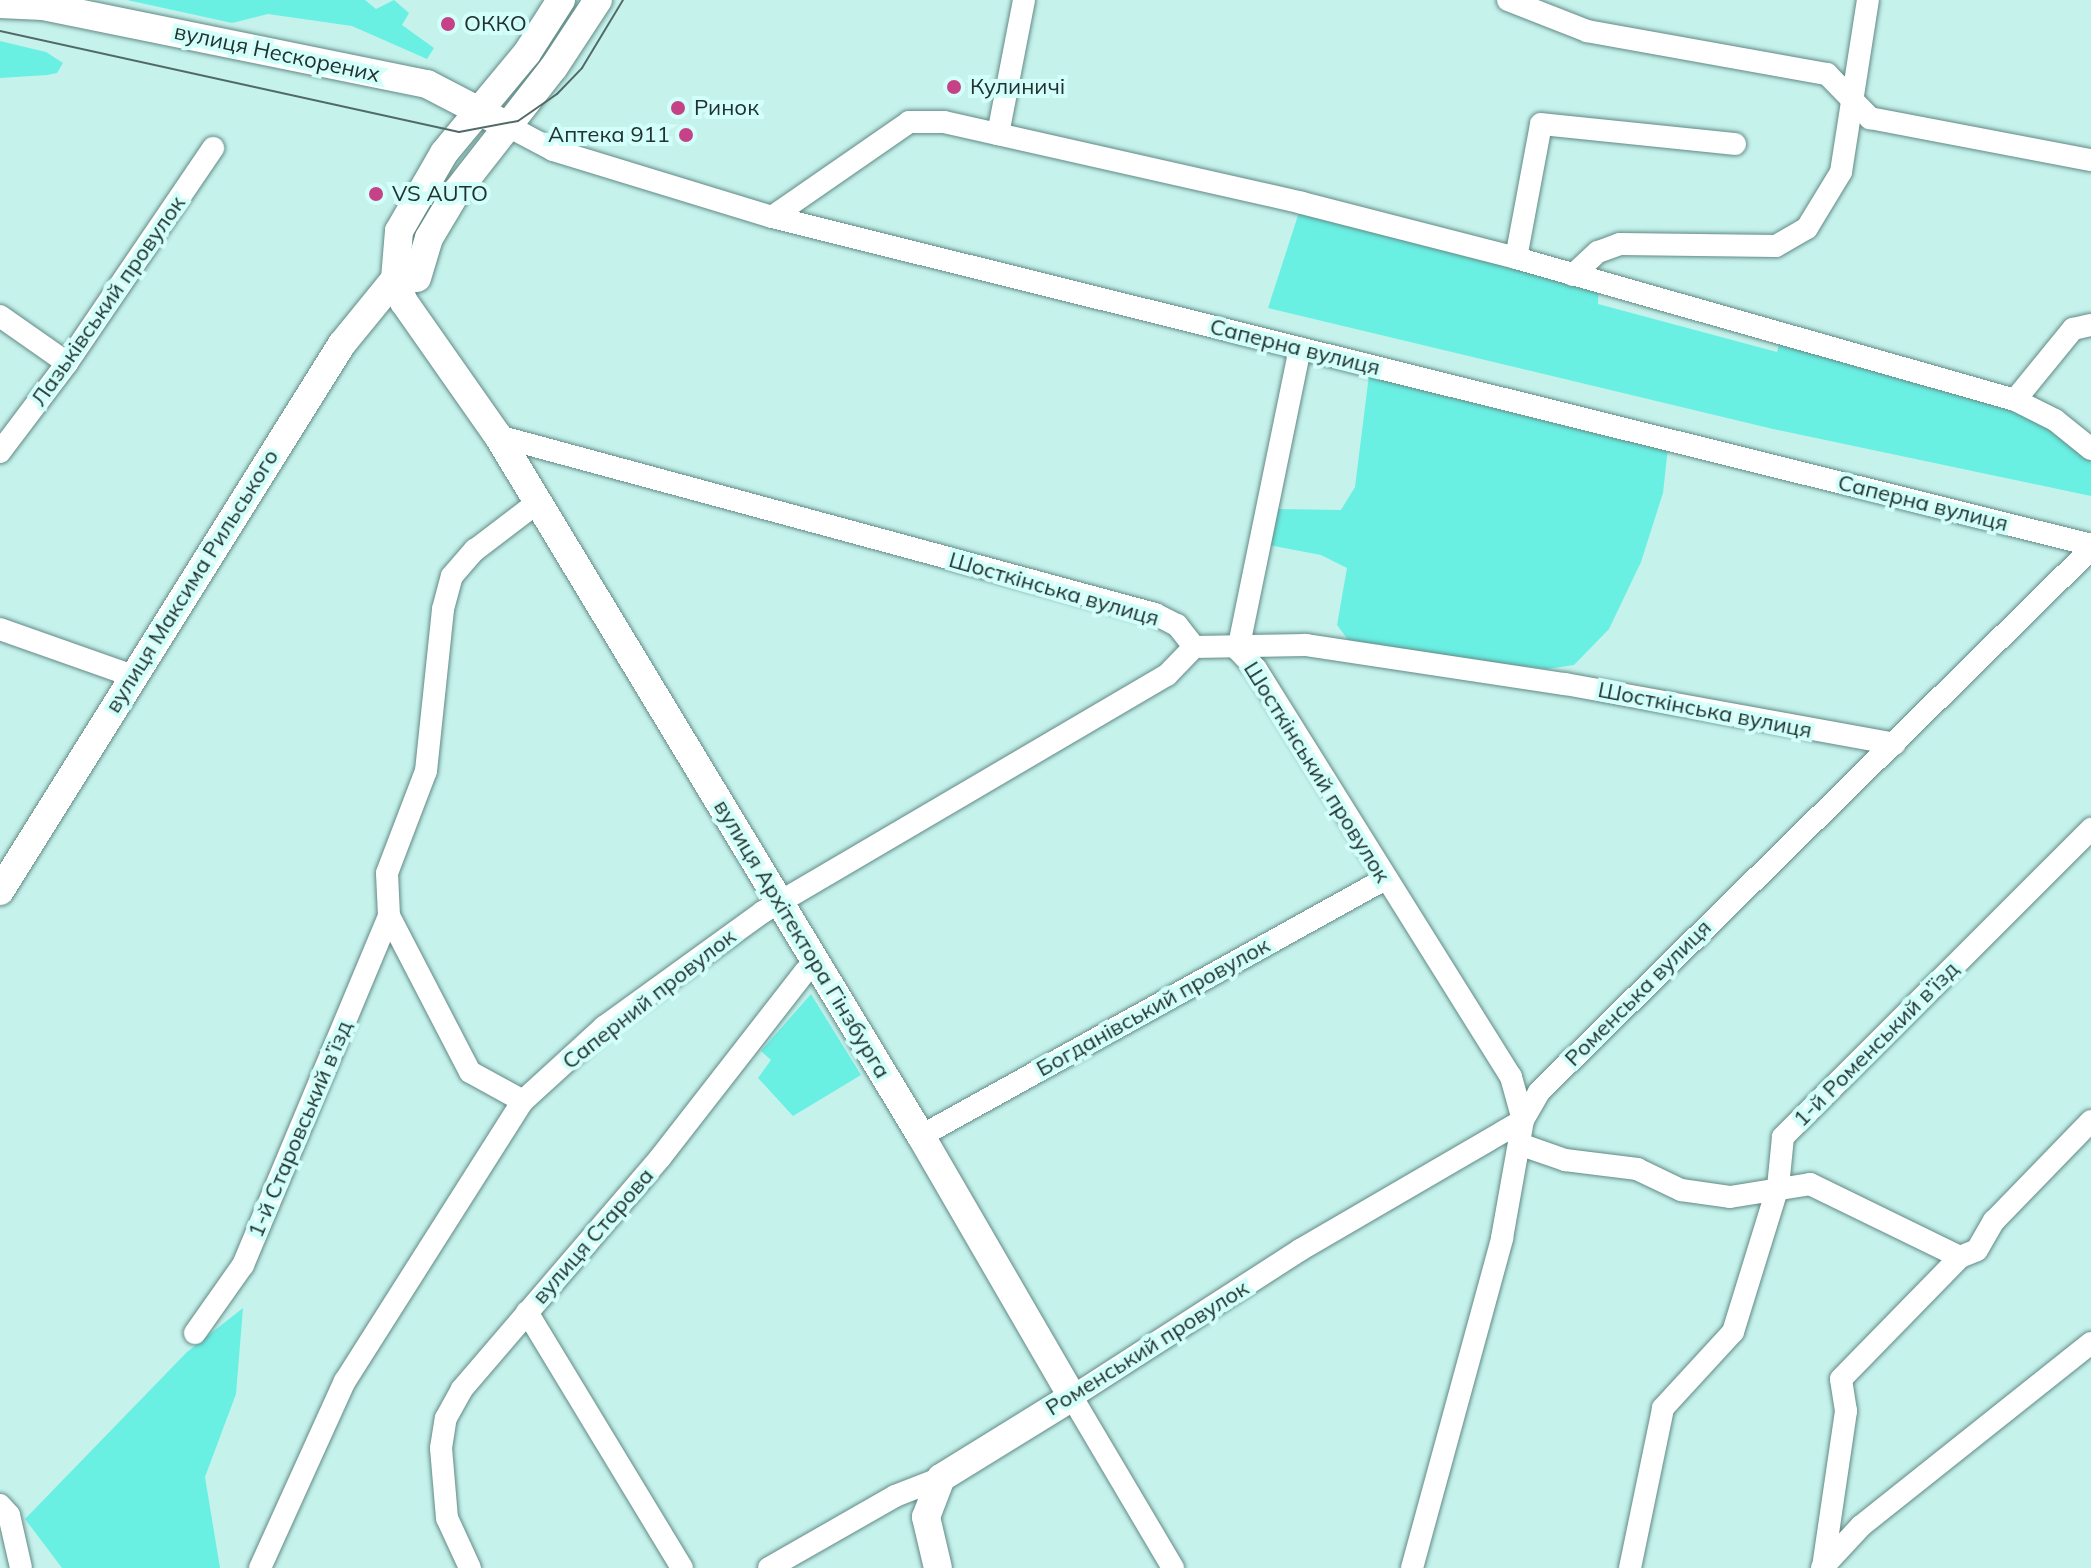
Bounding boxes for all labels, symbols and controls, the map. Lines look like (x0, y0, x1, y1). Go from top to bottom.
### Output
place label: ОККО (464, 11, 527, 37)
marker: ОККО (439, 15, 457, 33)
street label: вулиця Нескорених (172, 18, 382, 88)
place label: Кулиничі (970, 74, 1065, 100)
marker: Кулиничі (945, 78, 963, 96)
place label: Ринок (694, 95, 759, 121)
marker: Ринок (669, 99, 687, 117)
place label: Аптека 911 (548, 122, 670, 148)
marker: Аптека 911 (677, 126, 695, 144)
place label: VS AUTO (392, 181, 488, 207)
marker: VS AUTO (367, 185, 385, 203)
street label: Лазьківський провулок (25, 191, 191, 411)
street label: Саперна вулиця (1207, 313, 1383, 381)
street label: вулиця Максима Рильського (100, 444, 284, 718)
street label: Саперна вулиця (1835, 469, 2011, 537)
street label: Шосткінська вулиця (946, 546, 1162, 632)
street label: Шосткінський провулок (1238, 657, 1396, 887)
street label: Шосткінська вулиця (1596, 676, 1814, 744)
street label: вулиця Архітектора Гінзбурга (708, 795, 896, 1083)
street label: Роменська вулиця (1559, 914, 1717, 1072)
street label: Саперний провулок (557, 923, 741, 1075)
street label: Богданівський провулок (1032, 932, 1274, 1082)
street label: 1-й Роменський в’їзд (1788, 956, 1964, 1132)
street label: 1-й Старовський в’їзд (242, 1017, 358, 1241)
street label: вулиця Старова (527, 1163, 659, 1309)
street label: Роменський провулок (1041, 1275, 1253, 1421)

